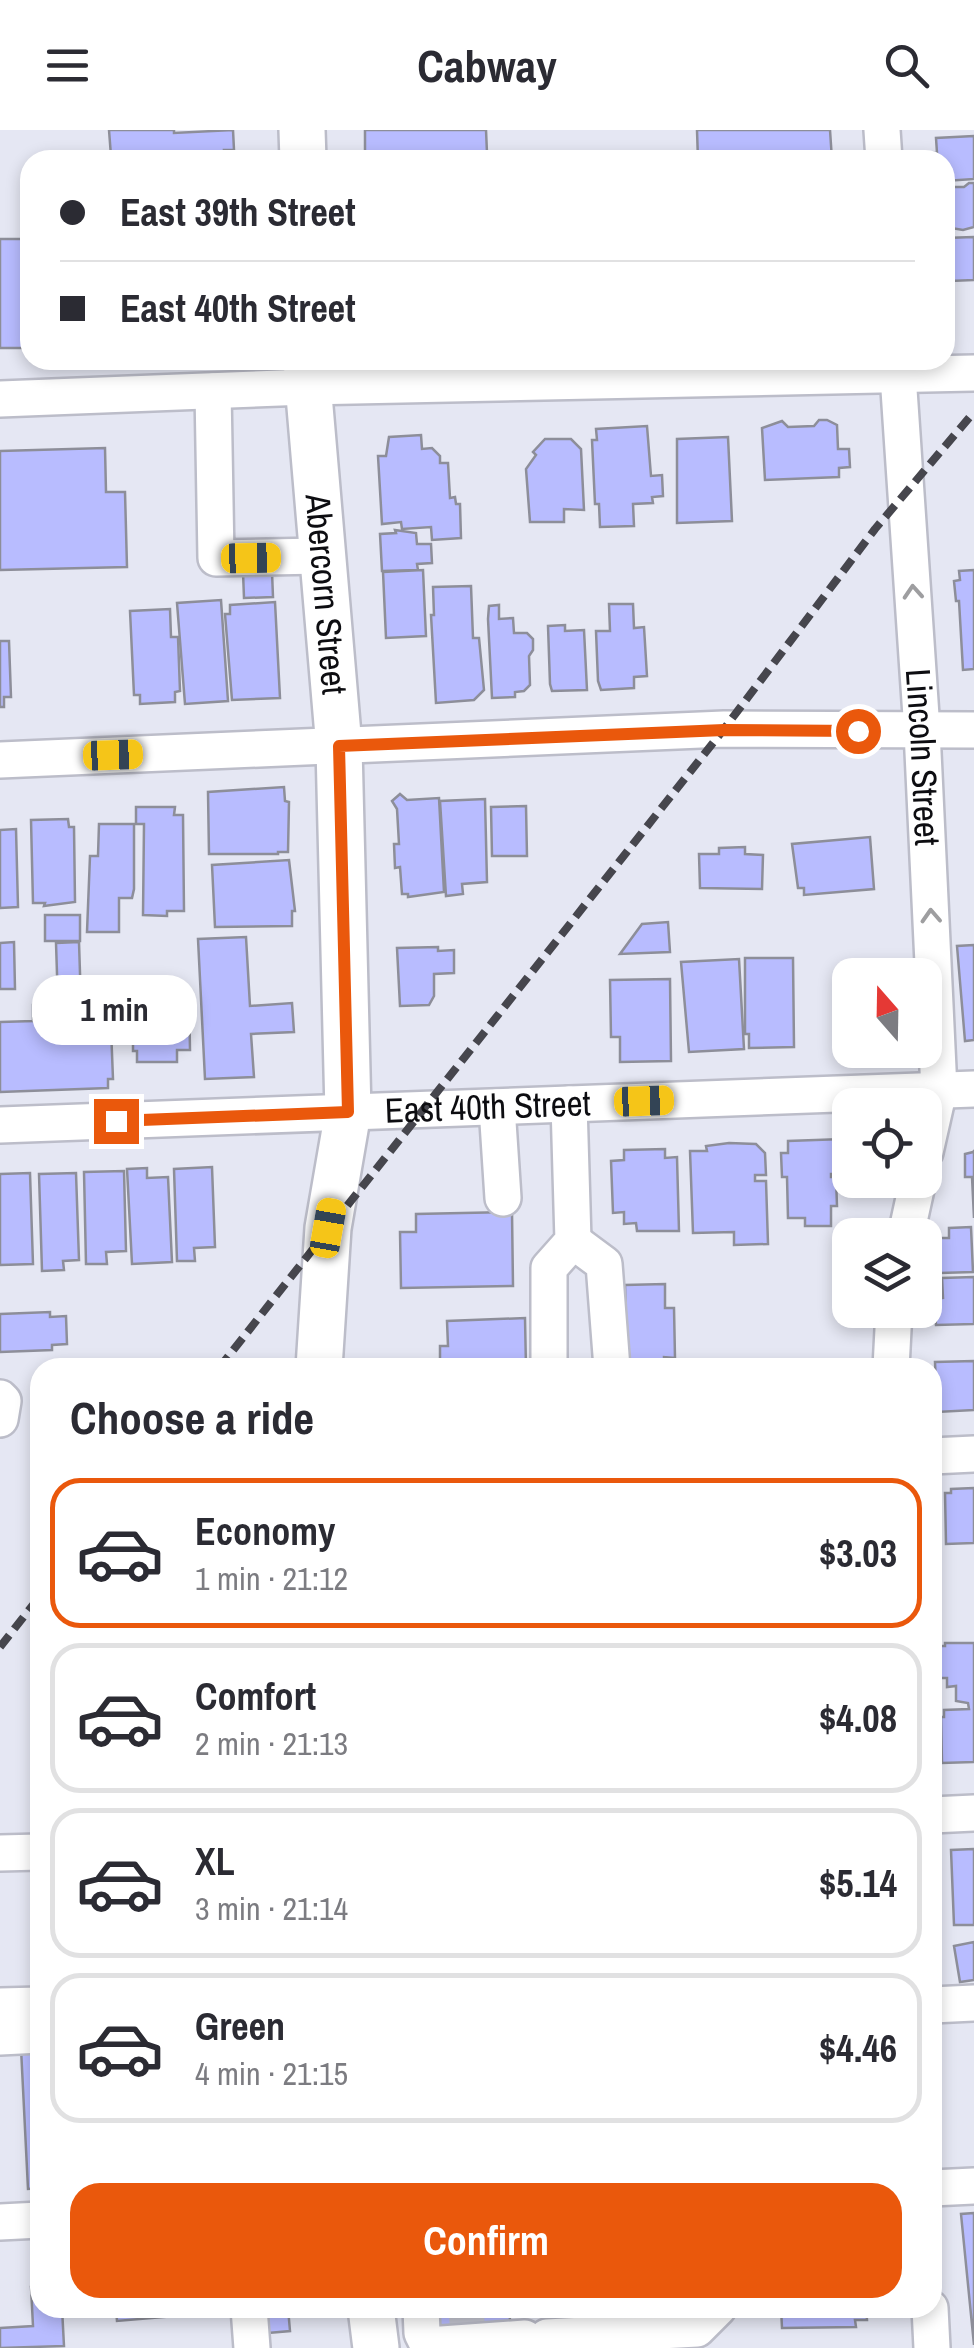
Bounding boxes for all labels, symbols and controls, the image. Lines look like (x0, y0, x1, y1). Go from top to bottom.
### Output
text: Cabway (417, 35, 557, 96)
icon: menu (40, 38, 95, 93)
icon: search (879, 38, 934, 93)
text: East 39th Street (120, 187, 356, 238)
text: East 40th Street (120, 283, 356, 334)
street label: Abercorn Street (294, 491, 358, 696)
car (221, 542, 281, 574)
one-way arrow (902, 583, 924, 599)
street label: Lincoln Street (895, 667, 951, 847)
route start (836, 709, 881, 754)
car (82, 739, 144, 771)
one-way arrow (921, 908, 942, 924)
north arrow (832, 958, 942, 1068)
map controls (832, 958, 942, 1328)
callout: 1 min (34, 976, 198, 1046)
text: 1 min (80, 988, 149, 1031)
street label: East 40th Street (384, 1079, 591, 1134)
car (613, 1085, 675, 1117)
button: locate (832, 1088, 942, 1198)
route end (94, 1099, 139, 1144)
car (308, 1196, 348, 1260)
button: layers (832, 1218, 942, 1328)
text: Choose a ride (70, 1387, 314, 1448)
text: Economy (195, 1506, 335, 1557)
icon: car (75, 1508, 165, 1598)
text: $3.03 (819, 1528, 897, 1579)
text: 1 min · 21:12 (195, 1557, 348, 1600)
text: Comfort (195, 1671, 316, 1722)
icon: car (75, 1673, 165, 1763)
text: $4.08 (819, 1693, 897, 1744)
text: 2 min · 21:13 (195, 1722, 348, 1765)
text: XL (195, 1836, 235, 1887)
icon: car (75, 1838, 165, 1928)
text: $5.14 (819, 1858, 897, 1909)
text: 3 min · 21:14 (195, 1887, 348, 1930)
text: Green (195, 2001, 285, 2052)
icon: car (75, 2003, 165, 2093)
text: $4.46 (819, 2023, 897, 2074)
text: 4 min · 21:15 (195, 2052, 348, 2095)
button: Confirm (70, 2183, 902, 2298)

